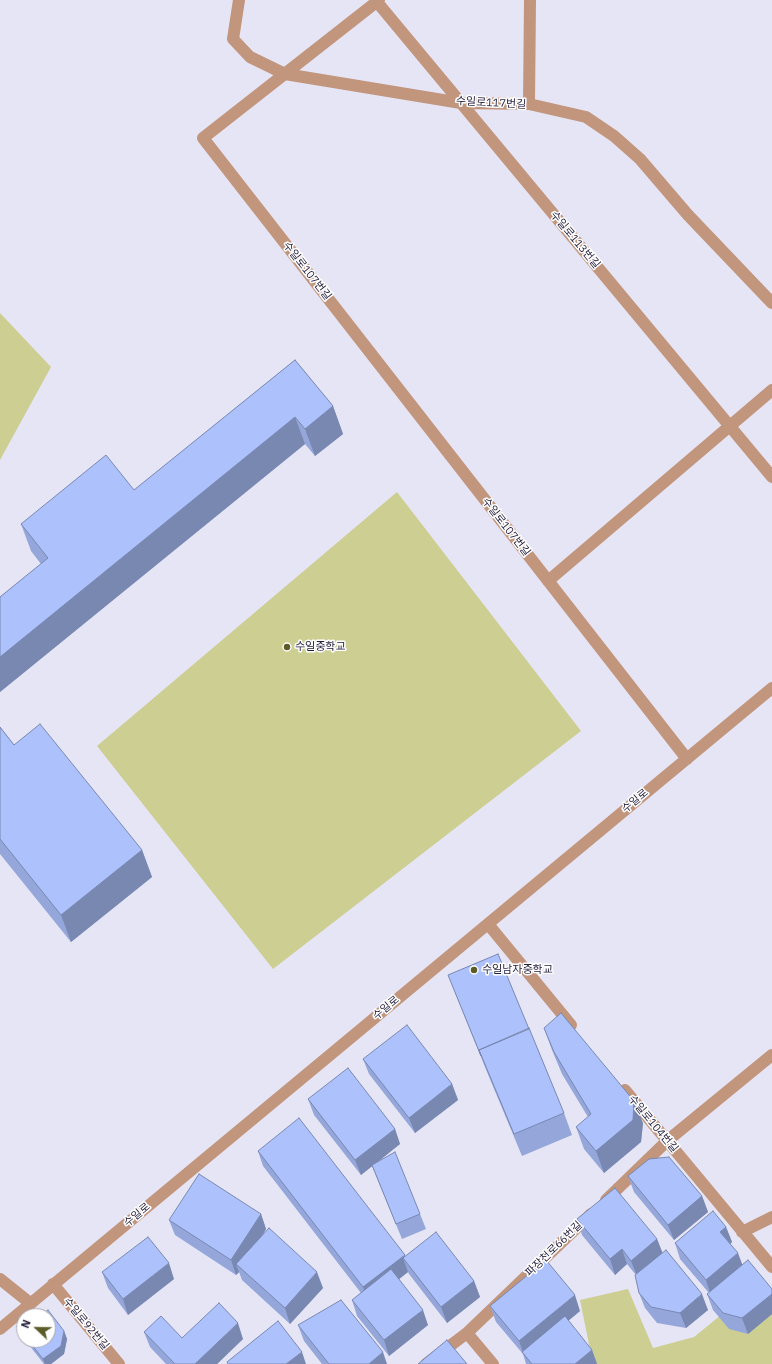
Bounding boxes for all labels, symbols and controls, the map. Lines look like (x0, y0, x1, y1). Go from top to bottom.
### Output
street label: 수일로117번길 (456, 95, 526, 111)
street label: 수일로113번길 (547, 209, 603, 271)
street label: 수일로107번길 (280, 239, 334, 303)
street label: 수일로107번길 (479, 495, 533, 559)
place label: 수일중학교 (295, 640, 346, 654)
marker: 수일중학교 (282, 642, 292, 652)
street label: 수일로 (619, 786, 651, 816)
place label: 수일남자중학교 (482, 963, 553, 977)
marker: 수일남자중학교 (469, 965, 479, 975)
street label: 수일로 (370, 993, 402, 1023)
street label: 수일로104번길 (625, 1093, 681, 1155)
street label: 수일로 (121, 1200, 153, 1230)
street label: 파장천로66번길 (523, 1219, 585, 1279)
street label: 수일로92번길 (60, 1295, 112, 1353)
north arrow (16, 1308, 56, 1348)
text: N (18, 1318, 34, 1330)

